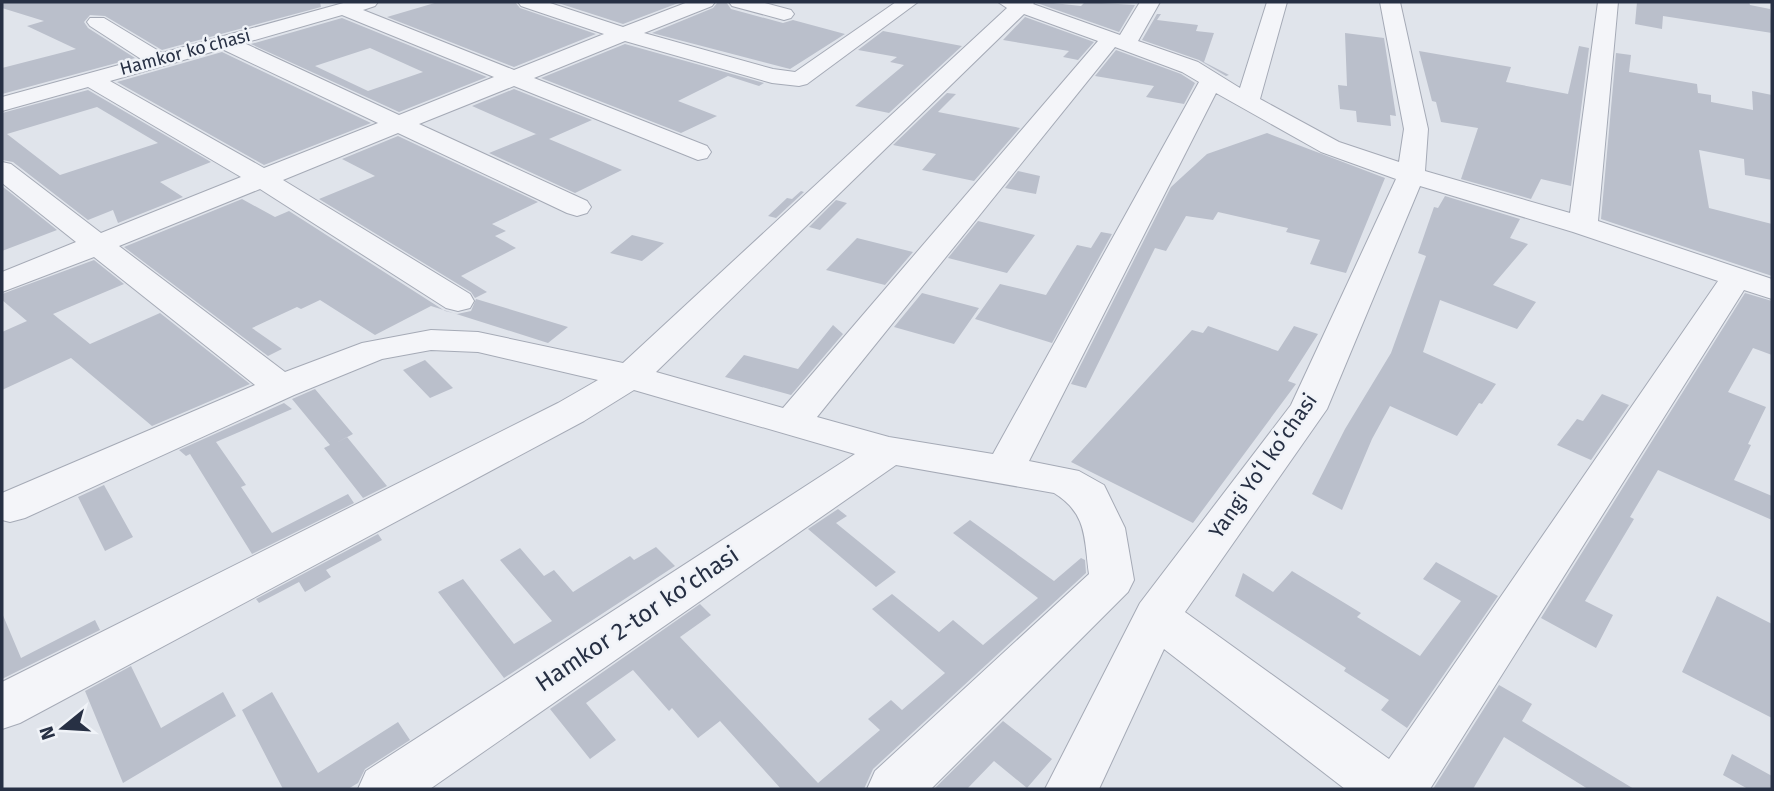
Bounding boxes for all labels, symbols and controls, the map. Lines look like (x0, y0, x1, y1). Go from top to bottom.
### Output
street label: Hamkor koʻchasi (117, 24, 253, 80)
street label: Yangi Yoʻl koʻchasi (1203, 388, 1323, 544)
street label: Hamkor 2-tor koʼchasi (530, 541, 744, 697)
north arrow (28, 693, 98, 763)
text: N (34, 724, 60, 743)

